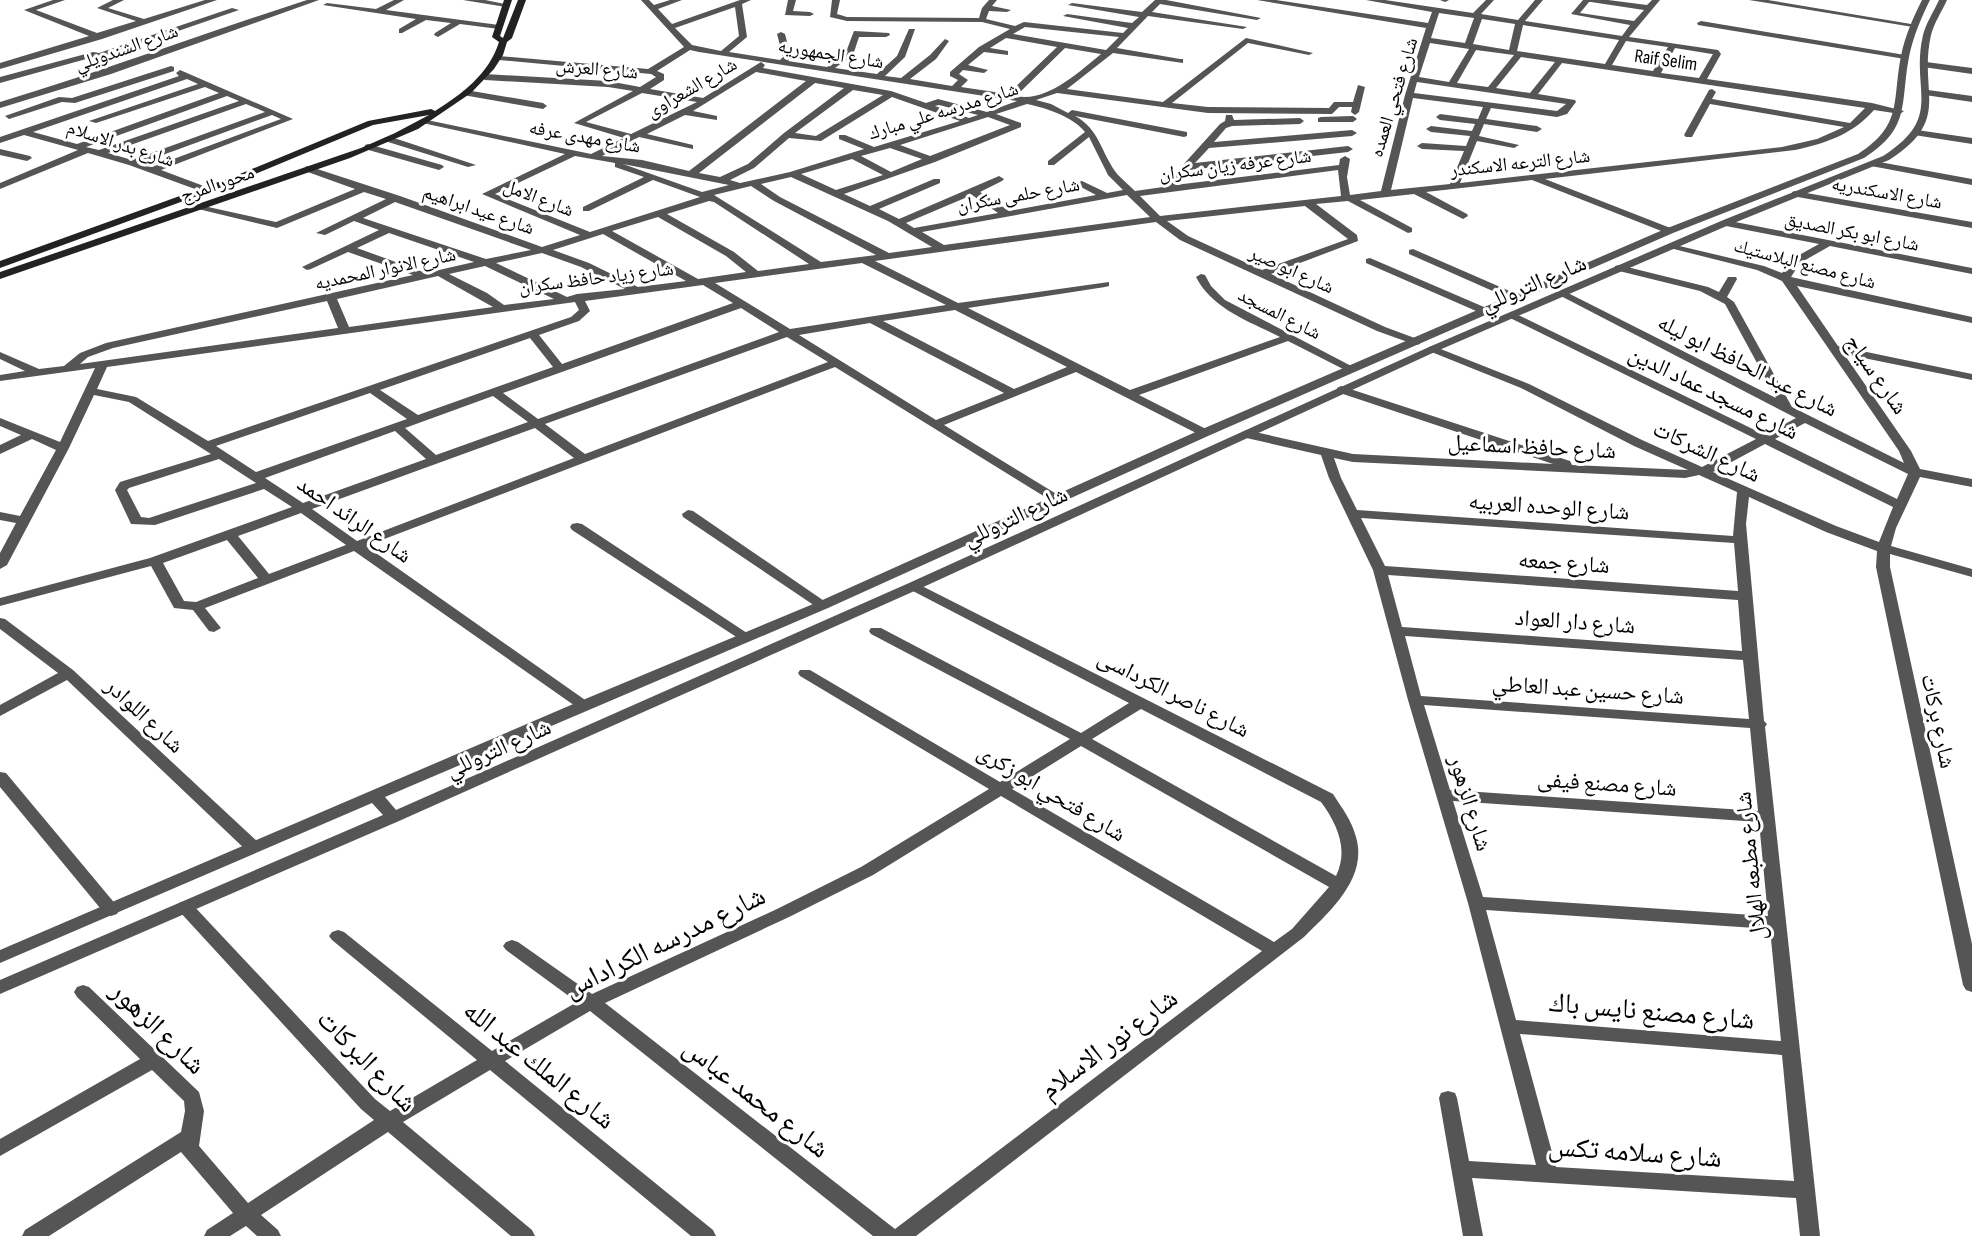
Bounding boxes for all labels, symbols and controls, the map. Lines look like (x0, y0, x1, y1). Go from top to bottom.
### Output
street label: شارع الشندويلي (72, 20, 182, 80)
street label: شارع الجمهوريه (776, 35, 885, 74)
street label: شارع فتحي العمده (1365, 35, 1426, 161)
street label: Raif Selim (1633, 45, 1699, 76)
street label: شارع الشعراوى (642, 53, 741, 124)
street label: شارع العرش (555, 54, 639, 85)
street label: شارع مدرسه علي مبارك (866, 78, 1022, 148)
street label: شارع بدر الاسلام (64, 116, 177, 174)
street label: شارع مهدى عرفه (527, 116, 642, 159)
street label: شارع عرفه زيان سكران (1158, 145, 1313, 186)
street label: شارع الترعه الاسكندر (1448, 145, 1591, 182)
street label: محور المرج (177, 161, 258, 208)
street label: شارع الاسكندريه (1830, 172, 1944, 215)
street label: شارع حلمى سكران (955, 173, 1081, 218)
street label: شارع الامل (500, 175, 577, 222)
street label: شارع عيد ابراهيم (420, 181, 537, 240)
street label: شارع ابو بكر الصديق (1783, 208, 1921, 257)
street label: شارع مصنع البلاستيك (1731, 234, 1878, 294)
street label: شارع ابو صير (1245, 241, 1337, 299)
street label: شارع الانوار المحمديه (313, 243, 458, 296)
street label: شارع التروللي (1476, 249, 1592, 322)
street label: شارع زياد حافظ سكران (517, 258, 675, 299)
street label: شارع المسجد (1234, 284, 1325, 345)
street label: شارع عبد الحافظ ابو ليله (1653, 308, 1842, 423)
street label: شارع سياج (1839, 329, 1914, 420)
street label: شارع مسجد عماد الدين (1624, 340, 1803, 446)
street label: شارع الشركات (1648, 415, 1765, 489)
street label: شارع حافظ اسماعيل (1447, 429, 1617, 465)
street label: شارع الرائد احمد (292, 470, 417, 570)
street label: شارع التروللي (959, 480, 1074, 557)
street label: شارع الوحده العربيه (1468, 487, 1630, 527)
street label: شارع جمعه (1517, 546, 1611, 580)
street label: شارع دار العواد (1514, 604, 1636, 640)
street label: شارع ناصر الكرداسى (1093, 644, 1254, 744)
street label: شارع حسين عبد العاطي (1491, 669, 1685, 715)
street label: شارع اللوادر (98, 671, 190, 759)
street label: شارع بركات (1914, 671, 1962, 771)
street label: شارع التروللي (441, 713, 557, 788)
street label: شارع فتحي ابو زكرى (970, 738, 1131, 851)
street label: شارع الزهور (1442, 751, 1498, 854)
street label: شارع مصنع فيفى (1536, 765, 1678, 803)
street label: شارع مطبعه الهلال (1729, 790, 1773, 942)
street label: شارع مدرسه الكراداس (559, 879, 771, 1005)
street label: شارع الزهور (103, 974, 212, 1082)
street label: شارع نور الاسلام (1033, 982, 1185, 1108)
street label: شارع مصنع نايس باك (1548, 986, 1756, 1037)
street label: شارع الملك عبد الله (456, 994, 622, 1136)
street label: شارع البركات (310, 1003, 424, 1119)
street label: شارع محمد عباس (677, 1031, 836, 1165)
street label: شارع سلامه تكس (1547, 1130, 1723, 1175)

